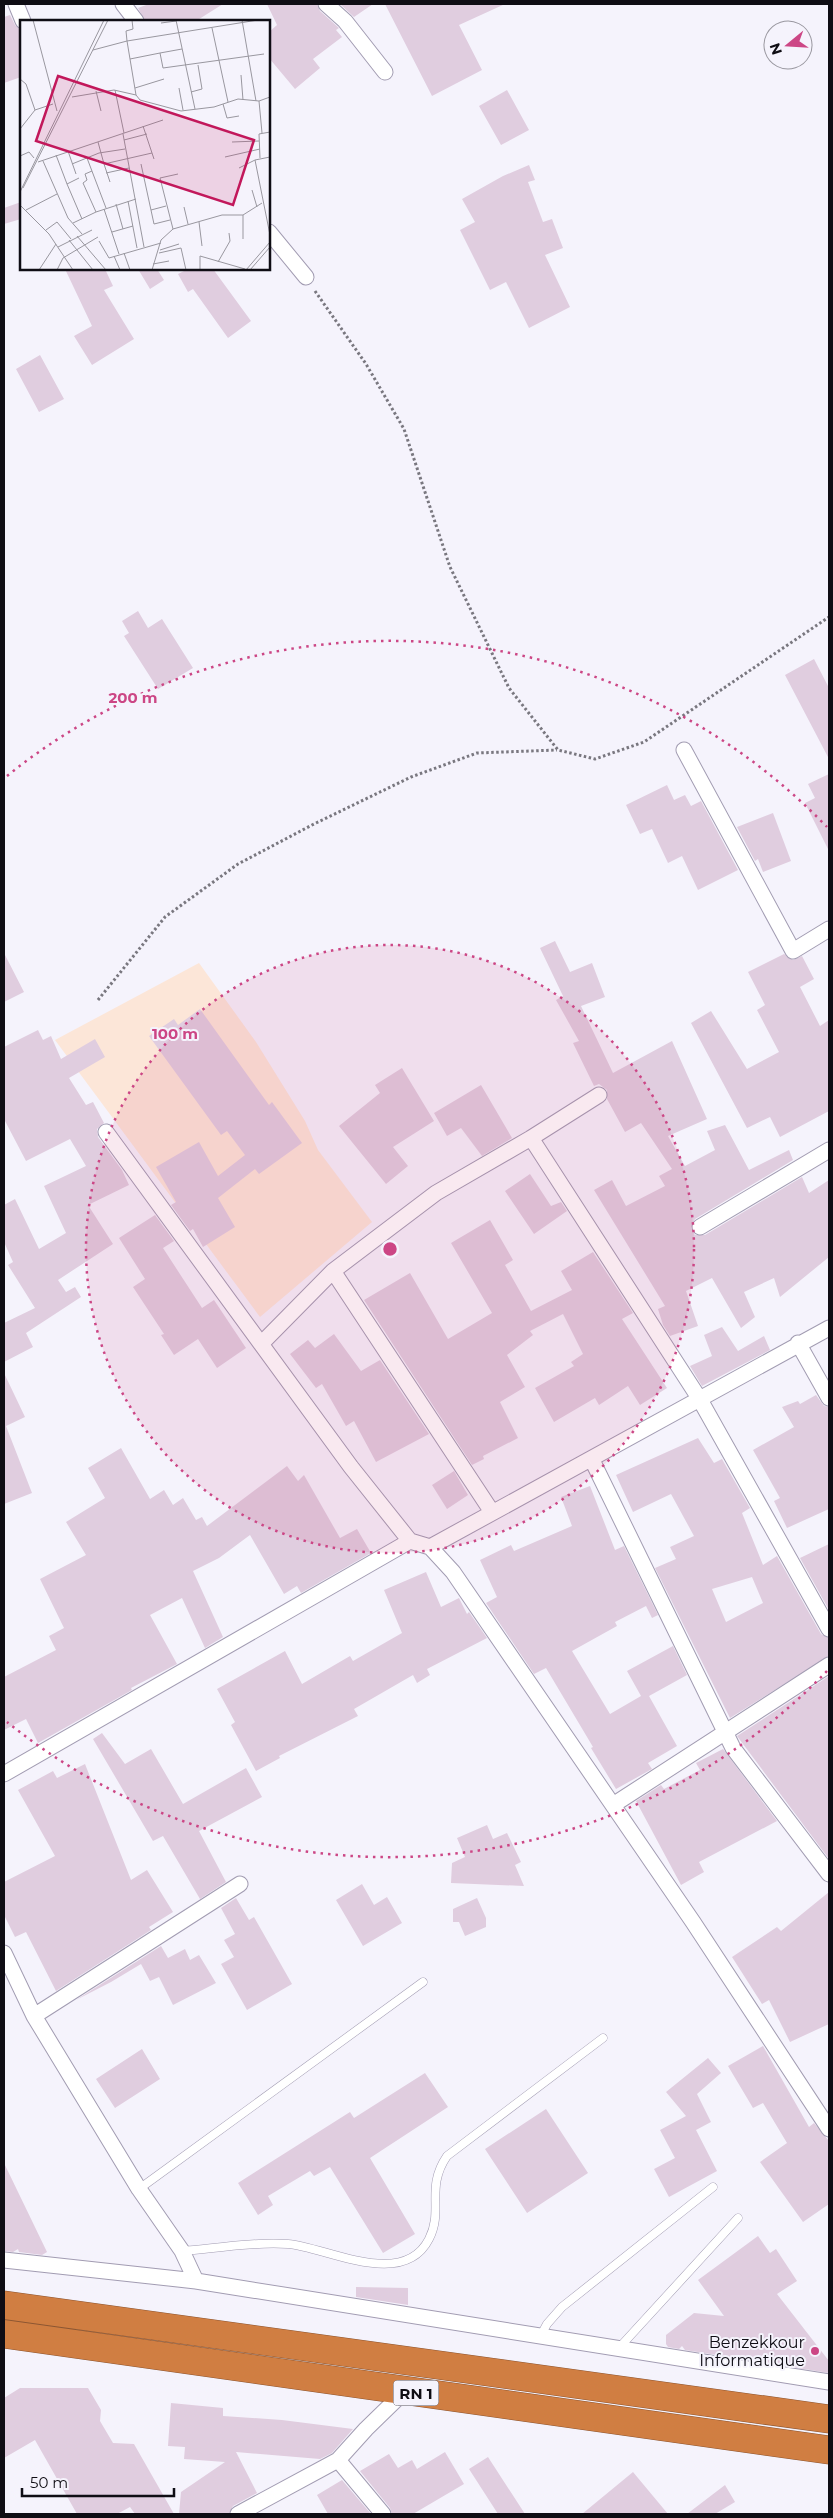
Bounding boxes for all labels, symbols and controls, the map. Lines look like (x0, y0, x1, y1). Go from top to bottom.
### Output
inset map (20, 20, 270, 270)
north arrow (763, 20, 813, 70)
text: N (765, 41, 786, 57)
text: 200 m (108, 688, 158, 707)
text: 100 m (152, 1024, 198, 1043)
centre of rings (381, 1240, 399, 1258)
place label: Benzekkour Informatique (699, 2333, 805, 2370)
marker: Benzekkour Informatique (809, 2345, 821, 2357)
road number: RN 1 (394, 2380, 438, 2406)
scale bar (22, 2466, 175, 2498)
text: 50 m (30, 2473, 68, 2492)

